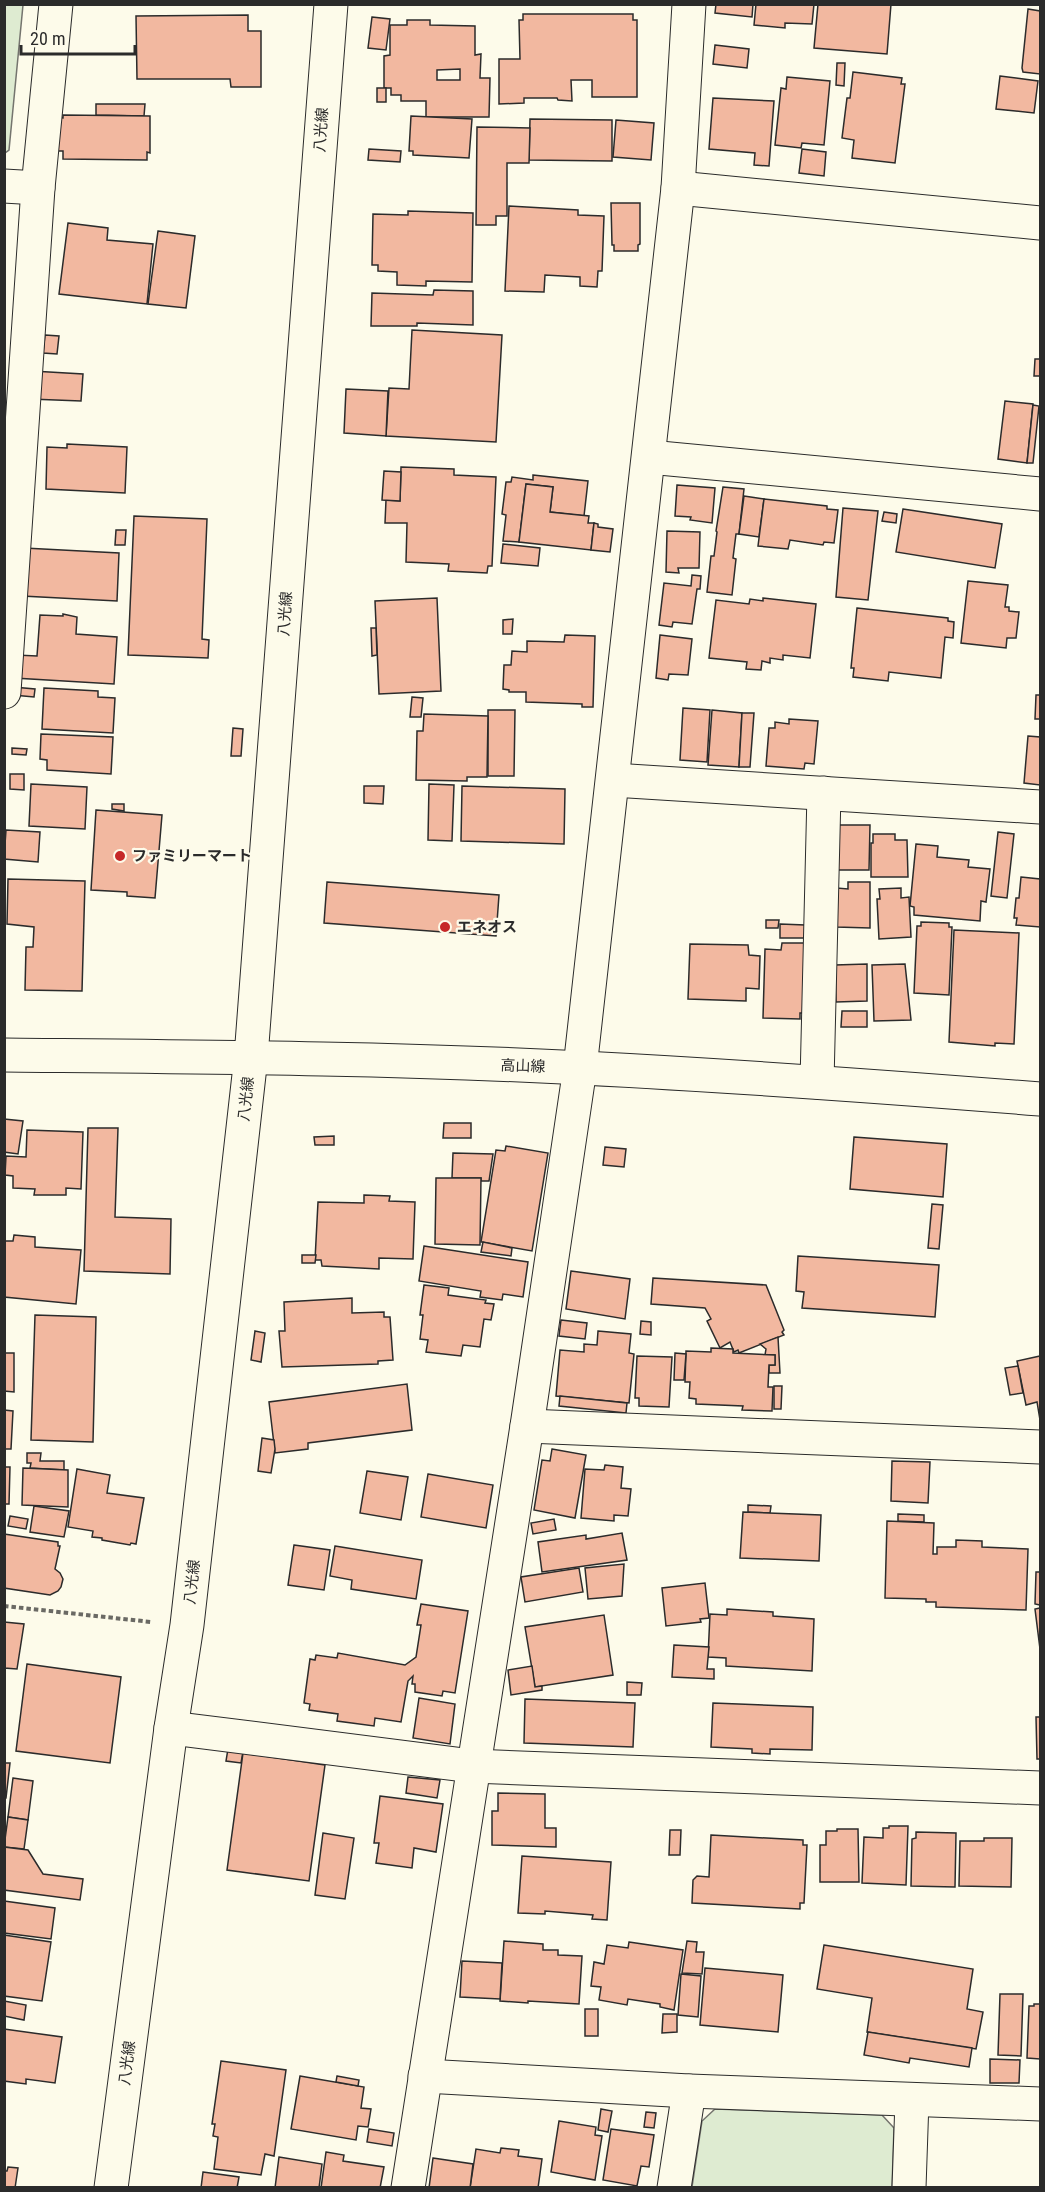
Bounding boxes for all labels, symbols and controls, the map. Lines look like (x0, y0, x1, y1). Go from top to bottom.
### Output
scale bar (21, 18, 135, 56)
text: 20 m (30, 28, 65, 49)
street label: 八光線 (310, 107, 332, 153)
street label: 八光線 (274, 591, 296, 637)
place label: ファミリーマート (132, 847, 252, 865)
marker: ファミリーマート (113, 849, 127, 863)
place label: エネオス (457, 918, 517, 936)
marker: エネオス (438, 920, 452, 934)
street label: 高山線 (500, 1056, 546, 1076)
street label: 八光線 (235, 1076, 257, 1122)
street label: 八光線 (181, 1559, 203, 1605)
street label: 八光線 (115, 2040, 139, 2086)

